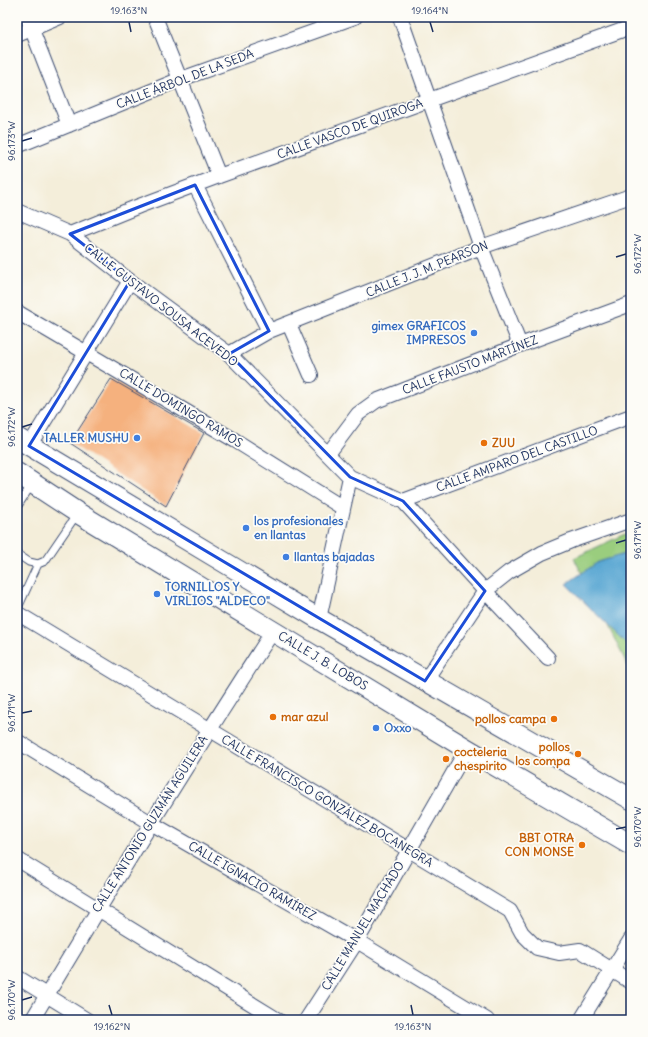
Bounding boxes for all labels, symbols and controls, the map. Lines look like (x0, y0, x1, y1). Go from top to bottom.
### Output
text: 19.163°N (111, 4, 147, 17)
text: 19.164°N (412, 4, 448, 17)
street label: CALLE ÁRBOL DE LA SEDA (114, 45, 256, 112)
street label: CALLE VASCO DE QUIROGA (275, 95, 425, 162)
text: 96.173°W (5, 121, 18, 161)
text: 96.172°W (631, 234, 644, 274)
street label: CALLE J. J. M. PEARSON (364, 237, 490, 300)
street label: CALLE GUSTAVO SOUSA ACEVEDO (81, 240, 241, 369)
place label: gimex GRAFICOS IMPRESOS (371, 318, 466, 347)
marker: gimex GRAFICOS IMPRESOS (469, 328, 479, 338)
street label: CALLE FAUSTO MARTÍNEZ (400, 332, 540, 397)
street label: CALLE DOMINGO RAMOS (117, 365, 246, 451)
text: 96.172°W (5, 407, 18, 447)
street label: CALLE AMPARO DEL CASTILLO (434, 422, 600, 495)
place label: TALLER MUSHU (43, 430, 129, 445)
marker: TALLER MUSHU (132, 433, 142, 443)
place label: ZUU (492, 435, 515, 450)
marker: ZUU (479, 438, 489, 448)
place label: los profesionales en llantas (254, 513, 344, 542)
text: 96.171°W (631, 521, 644, 559)
marker: los profesionales en llantas (241, 523, 251, 533)
place label: llantas bajadas (294, 549, 375, 564)
marker: llantas bajadas (281, 552, 291, 562)
place label: TORNILLOS Y VIRLIOS "ALDECO" (165, 579, 270, 608)
marker: TORNILLOS Y VIRLIOS "ALDECO" (152, 589, 162, 599)
street label: CALLE J. B. LOBOS (276, 628, 371, 694)
text: 96.171°W (5, 694, 18, 732)
place label: mar azul (281, 709, 329, 724)
place label: pollos campa (475, 711, 546, 727)
marker: mar azul (268, 712, 278, 722)
marker: pollos campa (549, 714, 559, 724)
place label: Oxxo (384, 720, 412, 735)
marker: Oxxo (371, 723, 381, 733)
street label: CALLE FRANCISCO GONZÁLEZ BOCANEGRA (219, 731, 436, 870)
street label: CALLE ANTONIO GUZMÁN AGUILERA (89, 732, 211, 915)
place label: pollos los compa (515, 739, 571, 769)
place label: cocteleria chespirito (454, 744, 507, 774)
marker: pollos los compa (573, 749, 583, 759)
marker: cocteleria chespirito (441, 754, 451, 764)
text: 96.170°W (631, 806, 644, 848)
place label: BBT OTRA CON MONSE (505, 830, 574, 859)
street label: CALLE IGNACIO RAMÍREZ (186, 838, 319, 923)
marker: BBT OTRA CON MONSE (577, 840, 587, 850)
street label: CALLE MANUEL MACHADO (318, 858, 407, 993)
text: 96.170°W (5, 979, 18, 1021)
text: 19.162°N (94, 1020, 130, 1033)
text: 19.163°N (395, 1020, 431, 1033)

